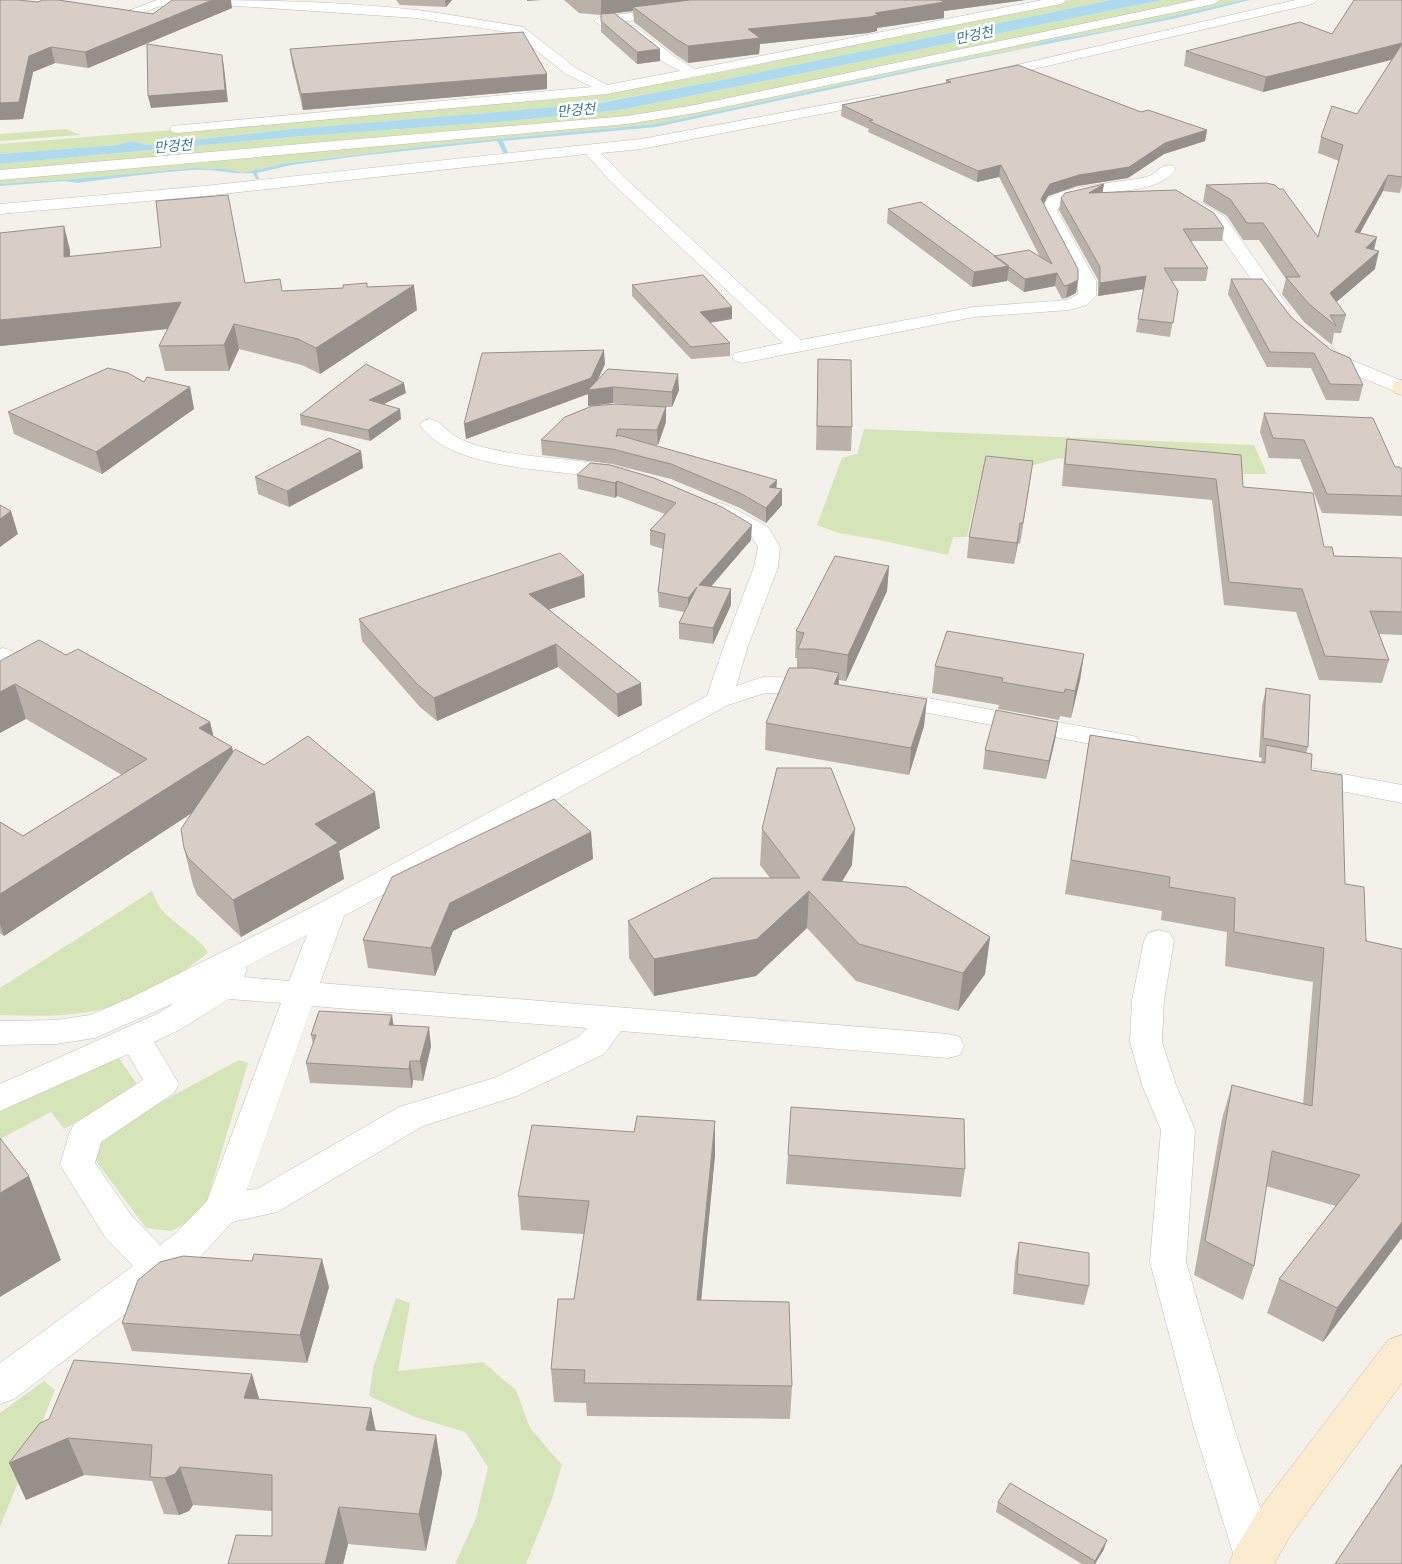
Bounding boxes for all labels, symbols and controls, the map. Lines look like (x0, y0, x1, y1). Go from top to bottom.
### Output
water label: 만겅천 (953, 23, 996, 47)
water label: 만겅천 (556, 100, 597, 120)
water label: 만겅천 (153, 136, 194, 156)

